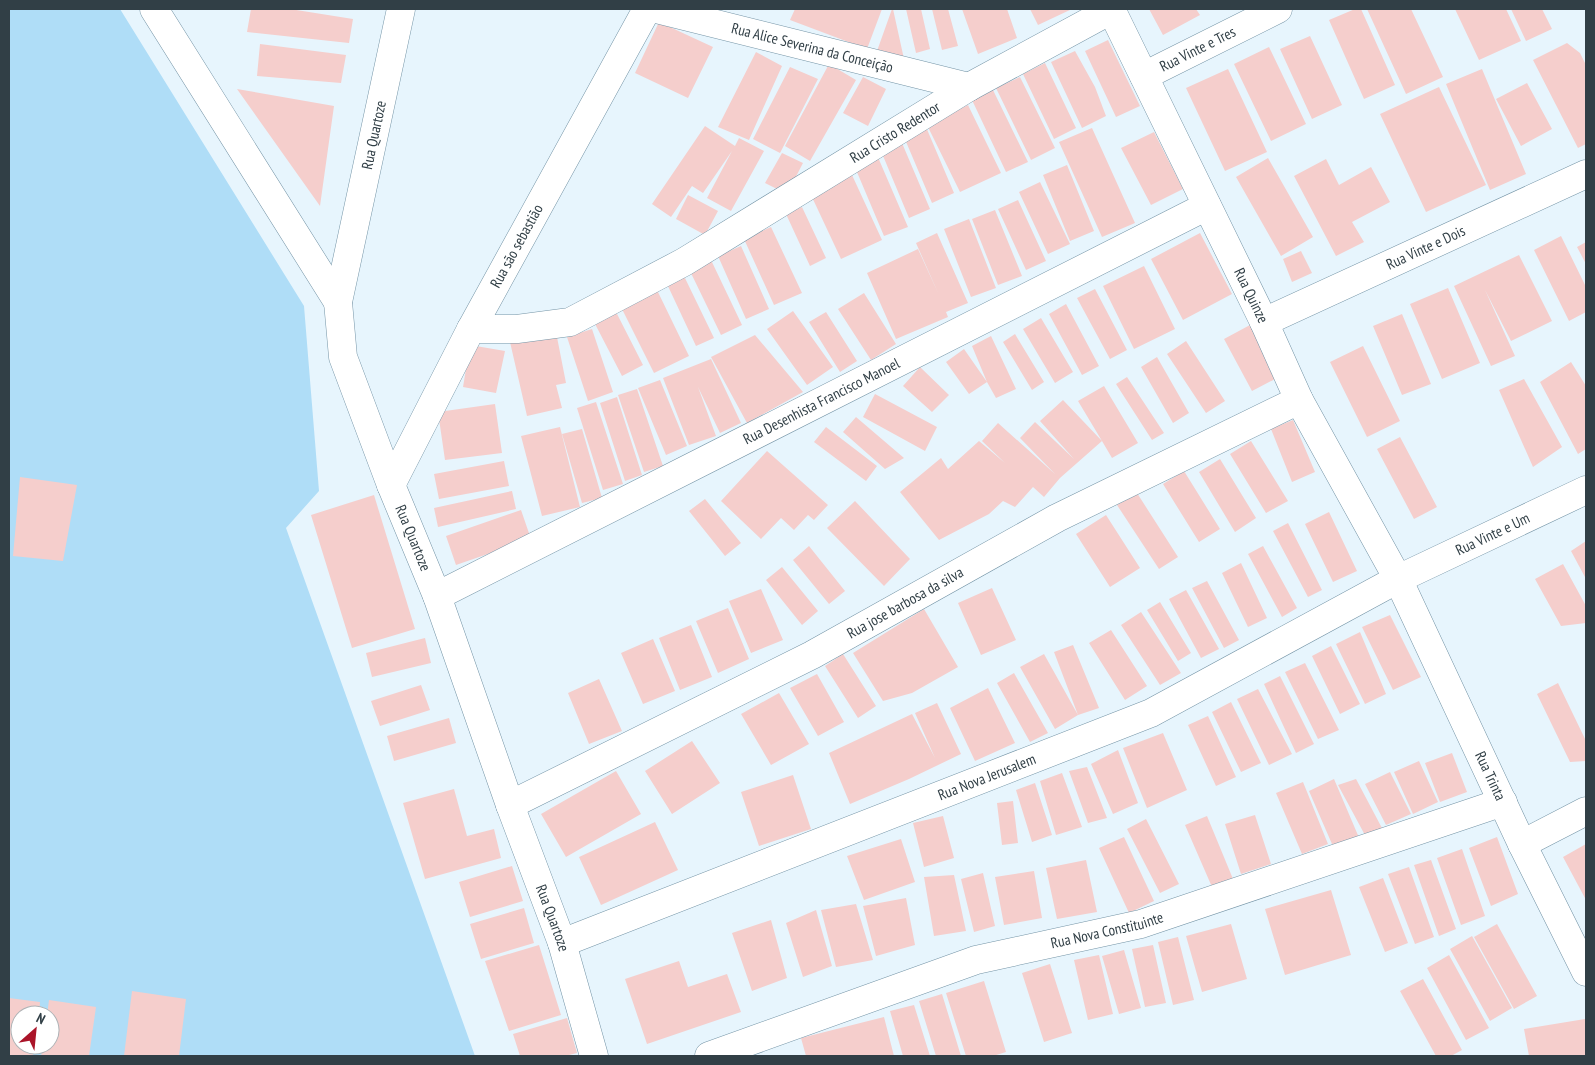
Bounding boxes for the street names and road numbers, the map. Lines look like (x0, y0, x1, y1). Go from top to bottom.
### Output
street label: Rua Alice Severina da Conceição (729, 18, 895, 77)
street label: Rua Vinte e Tres (1156, 22, 1239, 76)
street label: Rua Cristo Redentor (846, 97, 944, 167)
street label: Rua Quartoze (357, 99, 390, 171)
street label: Rua são sebastião (486, 201, 547, 291)
street label: Rua Vinte e Dois (1383, 221, 1468, 274)
street label: Rua Quinze (1230, 265, 1273, 326)
street label: Rua Desenhista Francisco Manoel (740, 353, 903, 448)
street label: Rua Quartoze (391, 502, 436, 574)
street label: Rua Vinte e Um (1452, 508, 1533, 559)
street label: Rua jose barbosa da silva (843, 562, 967, 643)
street label: Rua Trinta (1471, 748, 1510, 803)
street label: Rua Nova Jerusalem (935, 749, 1038, 804)
street label: Rua Quartoze (532, 882, 574, 953)
street label: Rua Nova Constituinte (1049, 907, 1166, 952)

